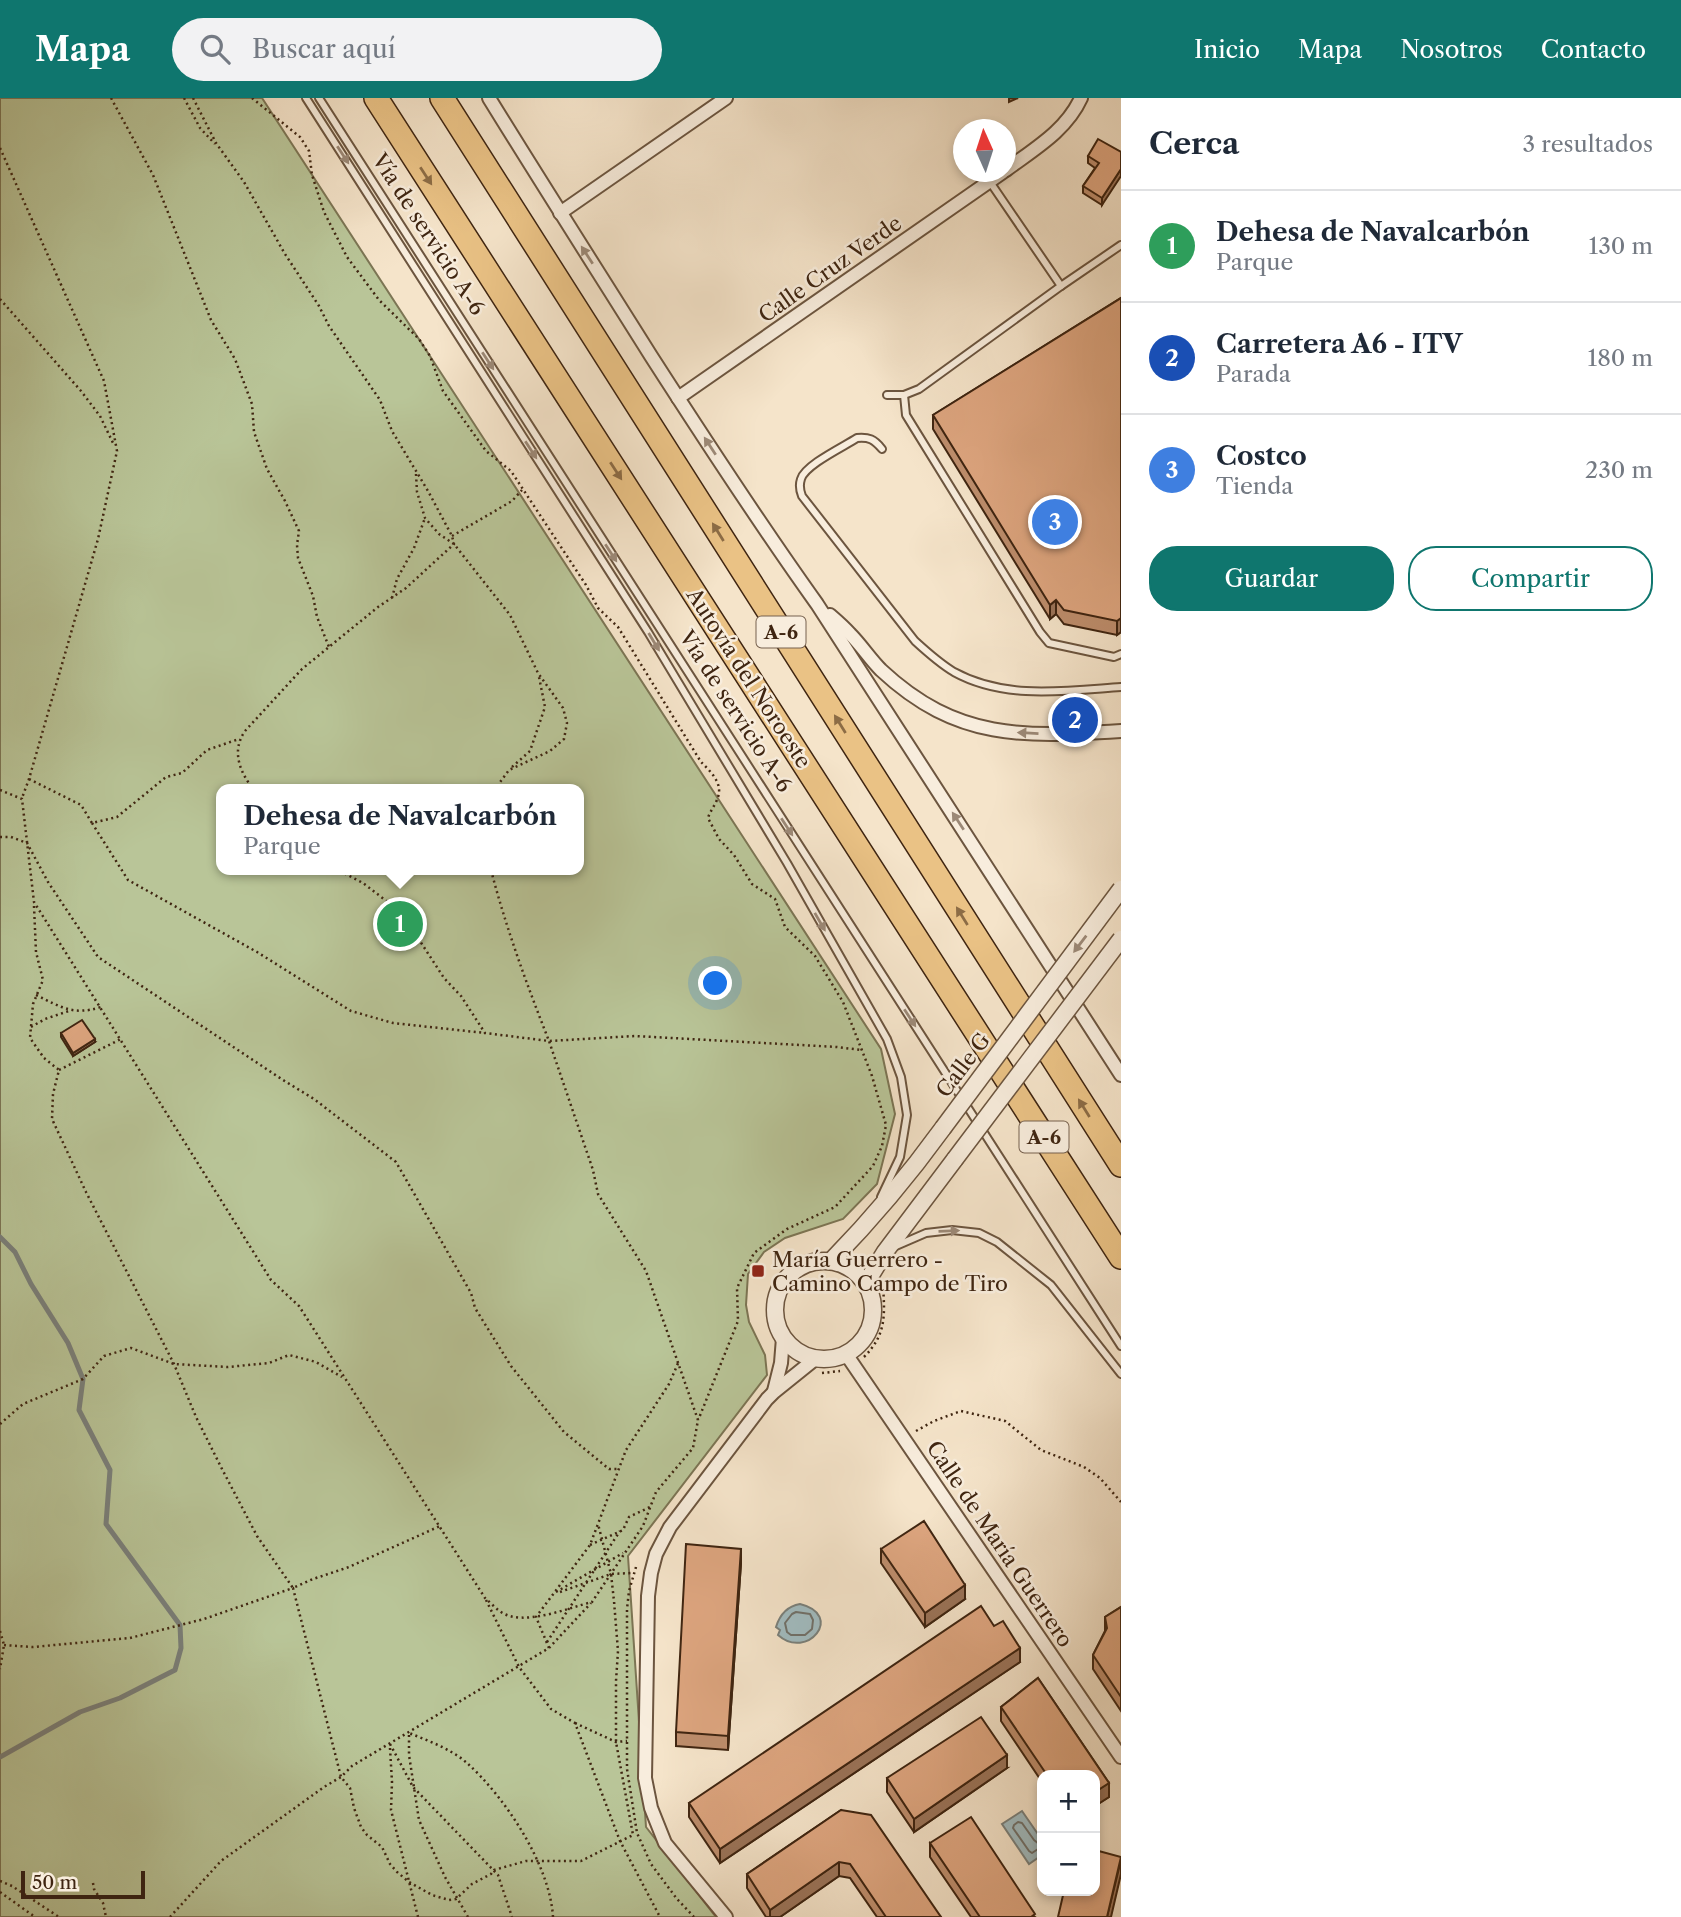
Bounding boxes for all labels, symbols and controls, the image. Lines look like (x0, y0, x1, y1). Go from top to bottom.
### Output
search box (172, 18, 662, 81)
text: Mapa (35, 29, 130, 70)
icon: search (196, 30, 234, 68)
text: Buscar aquí (252, 33, 396, 65)
text: Inicio (1194, 35, 1260, 64)
text: Mapa (1298, 35, 1362, 64)
text: Nosotros (1400, 35, 1503, 64)
text: Contacto (1541, 35, 1646, 64)
north arrow (953, 119, 1016, 182)
text: Cerca (1149, 125, 1239, 162)
text: 3 resultados (1523, 130, 1653, 158)
one-way arrow (336, 146, 349, 165)
street label: Vía de servicio A-6 (367, 148, 491, 319)
one-way arrow (420, 166, 433, 186)
street label: Calle Cruz Verde (754, 210, 906, 328)
text: Dehesa de Navalcarbón (1216, 216, 1530, 248)
text: 1 (1167, 232, 1177, 260)
text: 130 m (1589, 232, 1653, 260)
one-way arrow (580, 245, 593, 265)
text: Parque (1216, 248, 1293, 276)
text: Carretera A6 - ITV (1216, 328, 1463, 360)
text: 2 (1165, 344, 1179, 372)
text: 180 m (1588, 344, 1653, 372)
one-way arrow (482, 352, 495, 371)
text: Parada (1216, 360, 1291, 388)
one-way arrow (703, 437, 716, 456)
one-way arrow (525, 440, 538, 460)
text: Costco (1216, 440, 1307, 472)
text: 3 (1166, 456, 1179, 484)
text: 230 m (1585, 456, 1653, 484)
one-way arrow (609, 461, 622, 480)
text: Tienda (1216, 472, 1293, 500)
pin: 3 (1032, 496, 1078, 548)
one-way arrow (711, 523, 725, 541)
one-way arrow (605, 543, 618, 563)
button: Guardar (1149, 546, 1394, 611)
button: Compartir (1408, 546, 1653, 611)
street label: Autovía del Noroeste (681, 582, 817, 773)
road number: A-6 (756, 617, 806, 648)
street label: Vía de servicio A-6 (674, 625, 798, 796)
one-way arrow (648, 632, 660, 651)
pin: 2 (1052, 694, 1098, 746)
one-way arrow (834, 714, 847, 734)
one-way arrow (1017, 728, 1039, 739)
popup (216, 784, 584, 875)
text: Dehesa de Navalcarbón (243, 800, 557, 832)
one-way arrow (951, 811, 964, 831)
one-way arrow (781, 817, 794, 836)
text: Parque (243, 832, 321, 860)
pin: 1 (377, 898, 423, 950)
one-way arrow (956, 906, 969, 926)
one-way arrow (814, 912, 826, 931)
one-way arrow (1073, 935, 1087, 953)
your location (698, 966, 732, 1000)
one-way arrow (904, 1008, 917, 1028)
street label: Calle G (931, 1028, 995, 1102)
one-way arrow (1078, 1098, 1091, 1118)
road number: A-6 (1020, 1121, 1068, 1152)
one-way arrow (938, 1225, 960, 1237)
place label: María Guerrero - Camino Campo de Tiro (772, 1247, 1008, 1296)
marker: María Guerrero - Camino Campo de Tiro (750, 1263, 766, 1279)
street label: Calle de María Guerrero (922, 1436, 1078, 1652)
map controls (1037, 1770, 1100, 1896)
button: + (1037, 1770, 1100, 1833)
button: − (1037, 1833, 1100, 1896)
scale bar (21, 1868, 145, 1900)
text: 50 m (32, 1871, 77, 1894)

